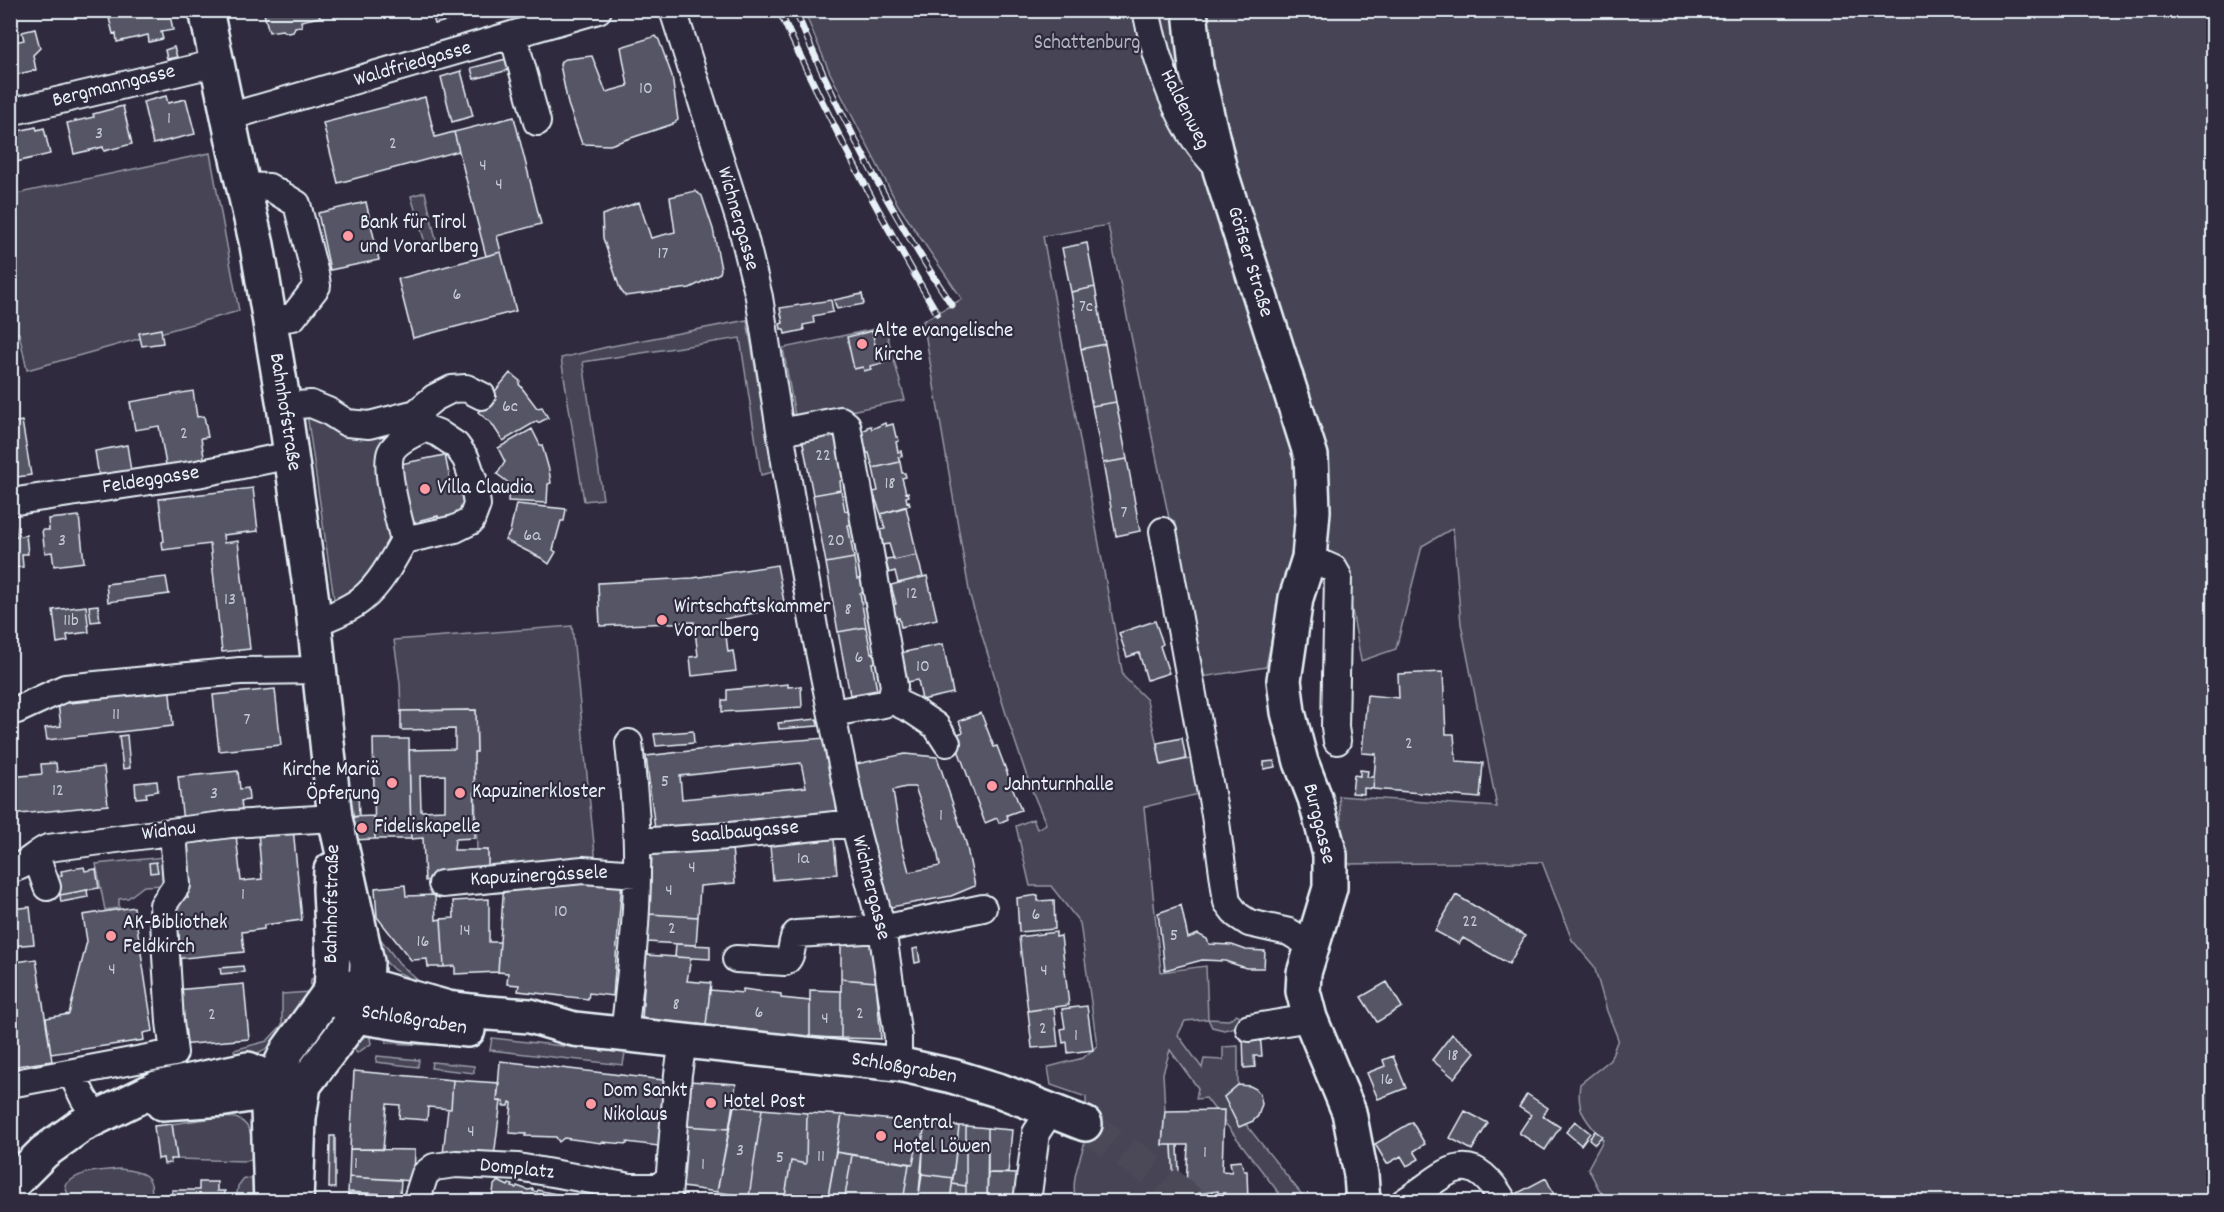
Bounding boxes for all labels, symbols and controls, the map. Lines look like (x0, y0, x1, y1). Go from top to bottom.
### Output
park label: Schattenburg (1034, 29, 1140, 59)
street label: Waldfriedgasse (351, 34, 475, 96)
street label: Bergmanngasse (49, 57, 179, 117)
street label: Haldenweg (1151, 65, 1217, 155)
house number: 10 (639, 77, 653, 102)
house number: 1 (167, 107, 171, 132)
house number: 3 (95, 122, 103, 147)
house number: 2 (389, 132, 397, 157)
house number: 4 (479, 154, 487, 179)
street label: Wichnergasse (708, 164, 766, 274)
house number: 4 (495, 173, 503, 198)
street label: Göfiser Straße (1218, 203, 1280, 321)
place label: Bank für Tirol und Vorarlberg (360, 209, 479, 263)
marker: Bank für Tirol und Vorarlberg (341, 229, 355, 243)
house number: 17 (658, 242, 669, 267)
house number: 6 (453, 283, 461, 308)
house number: 7c (1079, 295, 1093, 320)
place label: Alte evangelische Kirche (874, 317, 1013, 371)
marker: Alte evangelische Kirche (855, 337, 869, 351)
street label: Bahnhofstraße (260, 351, 308, 473)
house number: 6c (502, 395, 518, 420)
house number: 2 (180, 422, 188, 447)
house number: 22 (815, 444, 831, 469)
street label: Feldeggasse (100, 459, 202, 503)
house number: 18 (884, 472, 896, 497)
place label: Villa Claudia (437, 474, 535, 504)
marker: Villa Claudia (418, 482, 432, 496)
house number: 7 (1121, 501, 1128, 526)
house number: 6a (523, 524, 541, 549)
house number: 3 (58, 529, 66, 554)
house number: 20 (827, 529, 845, 554)
house number: 12 (906, 582, 918, 607)
house number: 13 (224, 588, 236, 613)
place label: Wirtschaftskammer Vorarlberg (674, 593, 831, 647)
house number: 8 (844, 598, 852, 623)
house number: 11b (63, 609, 79, 634)
marker: Wirtschaftskammer Vorarlberg (655, 613, 669, 627)
house number: 6 (855, 646, 863, 671)
house number: 10 (916, 655, 930, 680)
house number: 11 (112, 703, 120, 728)
house number: 7 (244, 708, 251, 733)
house number: 2 (1405, 732, 1413, 757)
place label: Kirche Mariä Öpferung (282, 756, 381, 810)
house number: 5 (661, 770, 669, 795)
place label: Jahnturnhalle (1004, 771, 1114, 801)
marker: Kirche Mariä Öpferung (385, 776, 399, 790)
place label: Kapuzinerkloster (472, 778, 606, 808)
house number: 12 (52, 779, 64, 804)
marker: Jahnturnhalle (985, 779, 999, 793)
street label: Burggasse (1294, 781, 1342, 867)
house number: 3 (210, 782, 218, 807)
marker: Kapuzinerkloster (453, 786, 467, 800)
house number: 1 (939, 804, 943, 829)
place label: Fideliskapelle (374, 813, 481, 843)
street label: Saalbaugasse (690, 813, 800, 853)
street label: Widnau (140, 814, 198, 850)
marker: Fideliskapelle (355, 821, 369, 835)
street label: Wichnergasse (843, 833, 897, 943)
street label: Bahnhofstraße (317, 844, 349, 964)
house number: 1a (797, 847, 810, 872)
house number: 4 (688, 856, 696, 881)
street label: Kapuzinergässele (469, 858, 609, 896)
house number: 4 (665, 879, 673, 904)
house number: 1 (241, 883, 245, 908)
house number: 10 (554, 900, 568, 925)
house number: 6 (1032, 903, 1040, 928)
place label: AK-Bibliothek Feldkirch (123, 909, 228, 963)
house number: 22 (1462, 910, 1478, 935)
house number: 2 (668, 917, 676, 942)
house number: 14 (459, 919, 471, 944)
house number: 5 (1170, 924, 1178, 949)
marker: AK-Bibliothek Feldkirch (104, 929, 118, 943)
house number: 16 (417, 930, 429, 955)
house number: 4 (108, 958, 116, 983)
house number: 4 (1040, 959, 1048, 984)
house number: 8 (672, 993, 680, 1018)
street label: Schloßgraben (359, 998, 469, 1044)
house number: 6 (755, 1001, 763, 1026)
house number: 2 (856, 1002, 864, 1027)
house number: 2 (208, 1003, 216, 1028)
house number: 4 (821, 1007, 829, 1032)
house number: 2 (1039, 1017, 1047, 1042)
house number: 1 (1074, 1024, 1078, 1049)
house number: 18 (1447, 1044, 1459, 1069)
street label: Schloßgraben (849, 1045, 959, 1093)
house number: 16 (1381, 1068, 1393, 1093)
place label: Dom Sankt Nikolaus (603, 1077, 688, 1131)
place label: Hotel Post (723, 1088, 806, 1118)
marker: Hotel Post (704, 1096, 718, 1110)
marker: Dom Sankt Nikolaus (584, 1097, 598, 1111)
place label: Central Hotel Löwen (893, 1109, 990, 1163)
house number: 4 (467, 1120, 475, 1145)
marker: Central Hotel Löwen (874, 1129, 888, 1143)
house number: 3 (736, 1139, 744, 1164)
house number: 1 (1203, 1141, 1207, 1166)
house number: 11 (817, 1145, 825, 1170)
house number: 5 (776, 1146, 784, 1171)
street label: Domplatz (478, 1151, 556, 1189)
house number: 1 (354, 1152, 358, 1177)
house number: 1 (701, 1153, 705, 1178)

